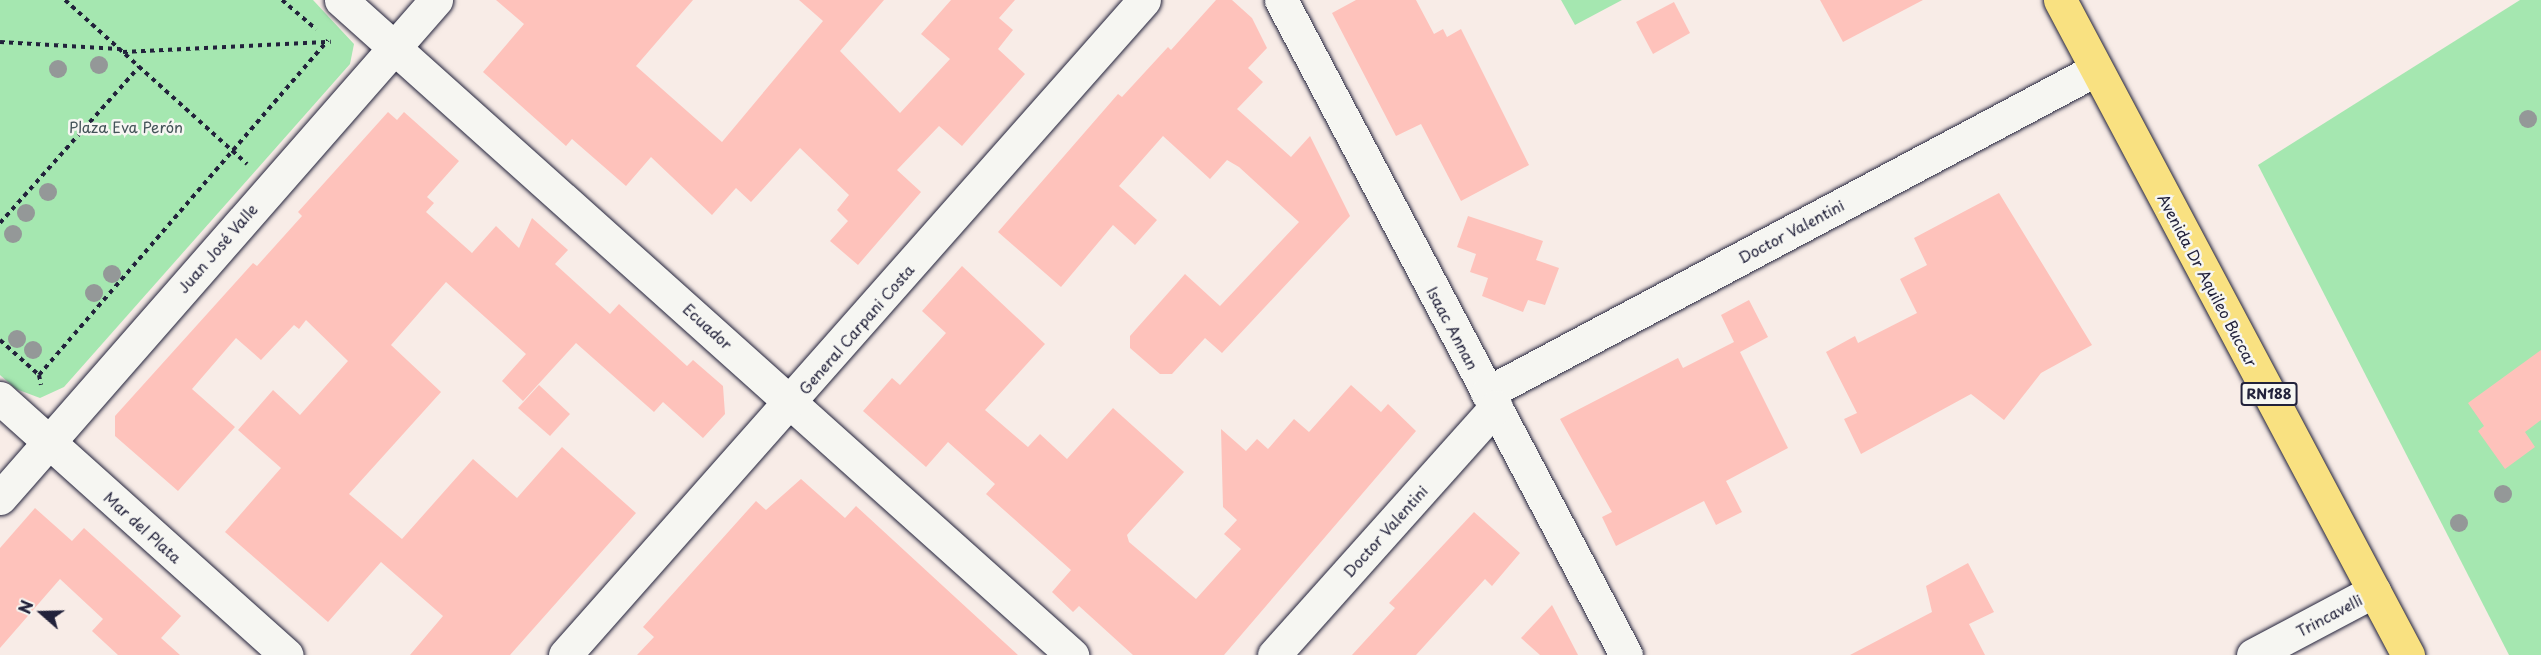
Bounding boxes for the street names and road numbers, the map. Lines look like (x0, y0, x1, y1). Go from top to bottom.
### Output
street label: Avenida Dr Aquileo Buccar (2155, 190, 2261, 370)
street label: Doctor Valentini (1735, 196, 1847, 266)
street label: Juan José Valle (174, 200, 260, 296)
street label: General Carpani Costa (794, 260, 918, 398)
street label: Isaac Annan (1424, 284, 1482, 372)
street label: Ecuador (680, 299, 736, 353)
road number: RN188 (2240, 383, 2298, 405)
street label: Doctor Valentini (1339, 481, 1431, 581)
street label: Mar del Plata (100, 487, 186, 567)
street label: Trincavelli (2293, 590, 2365, 640)

